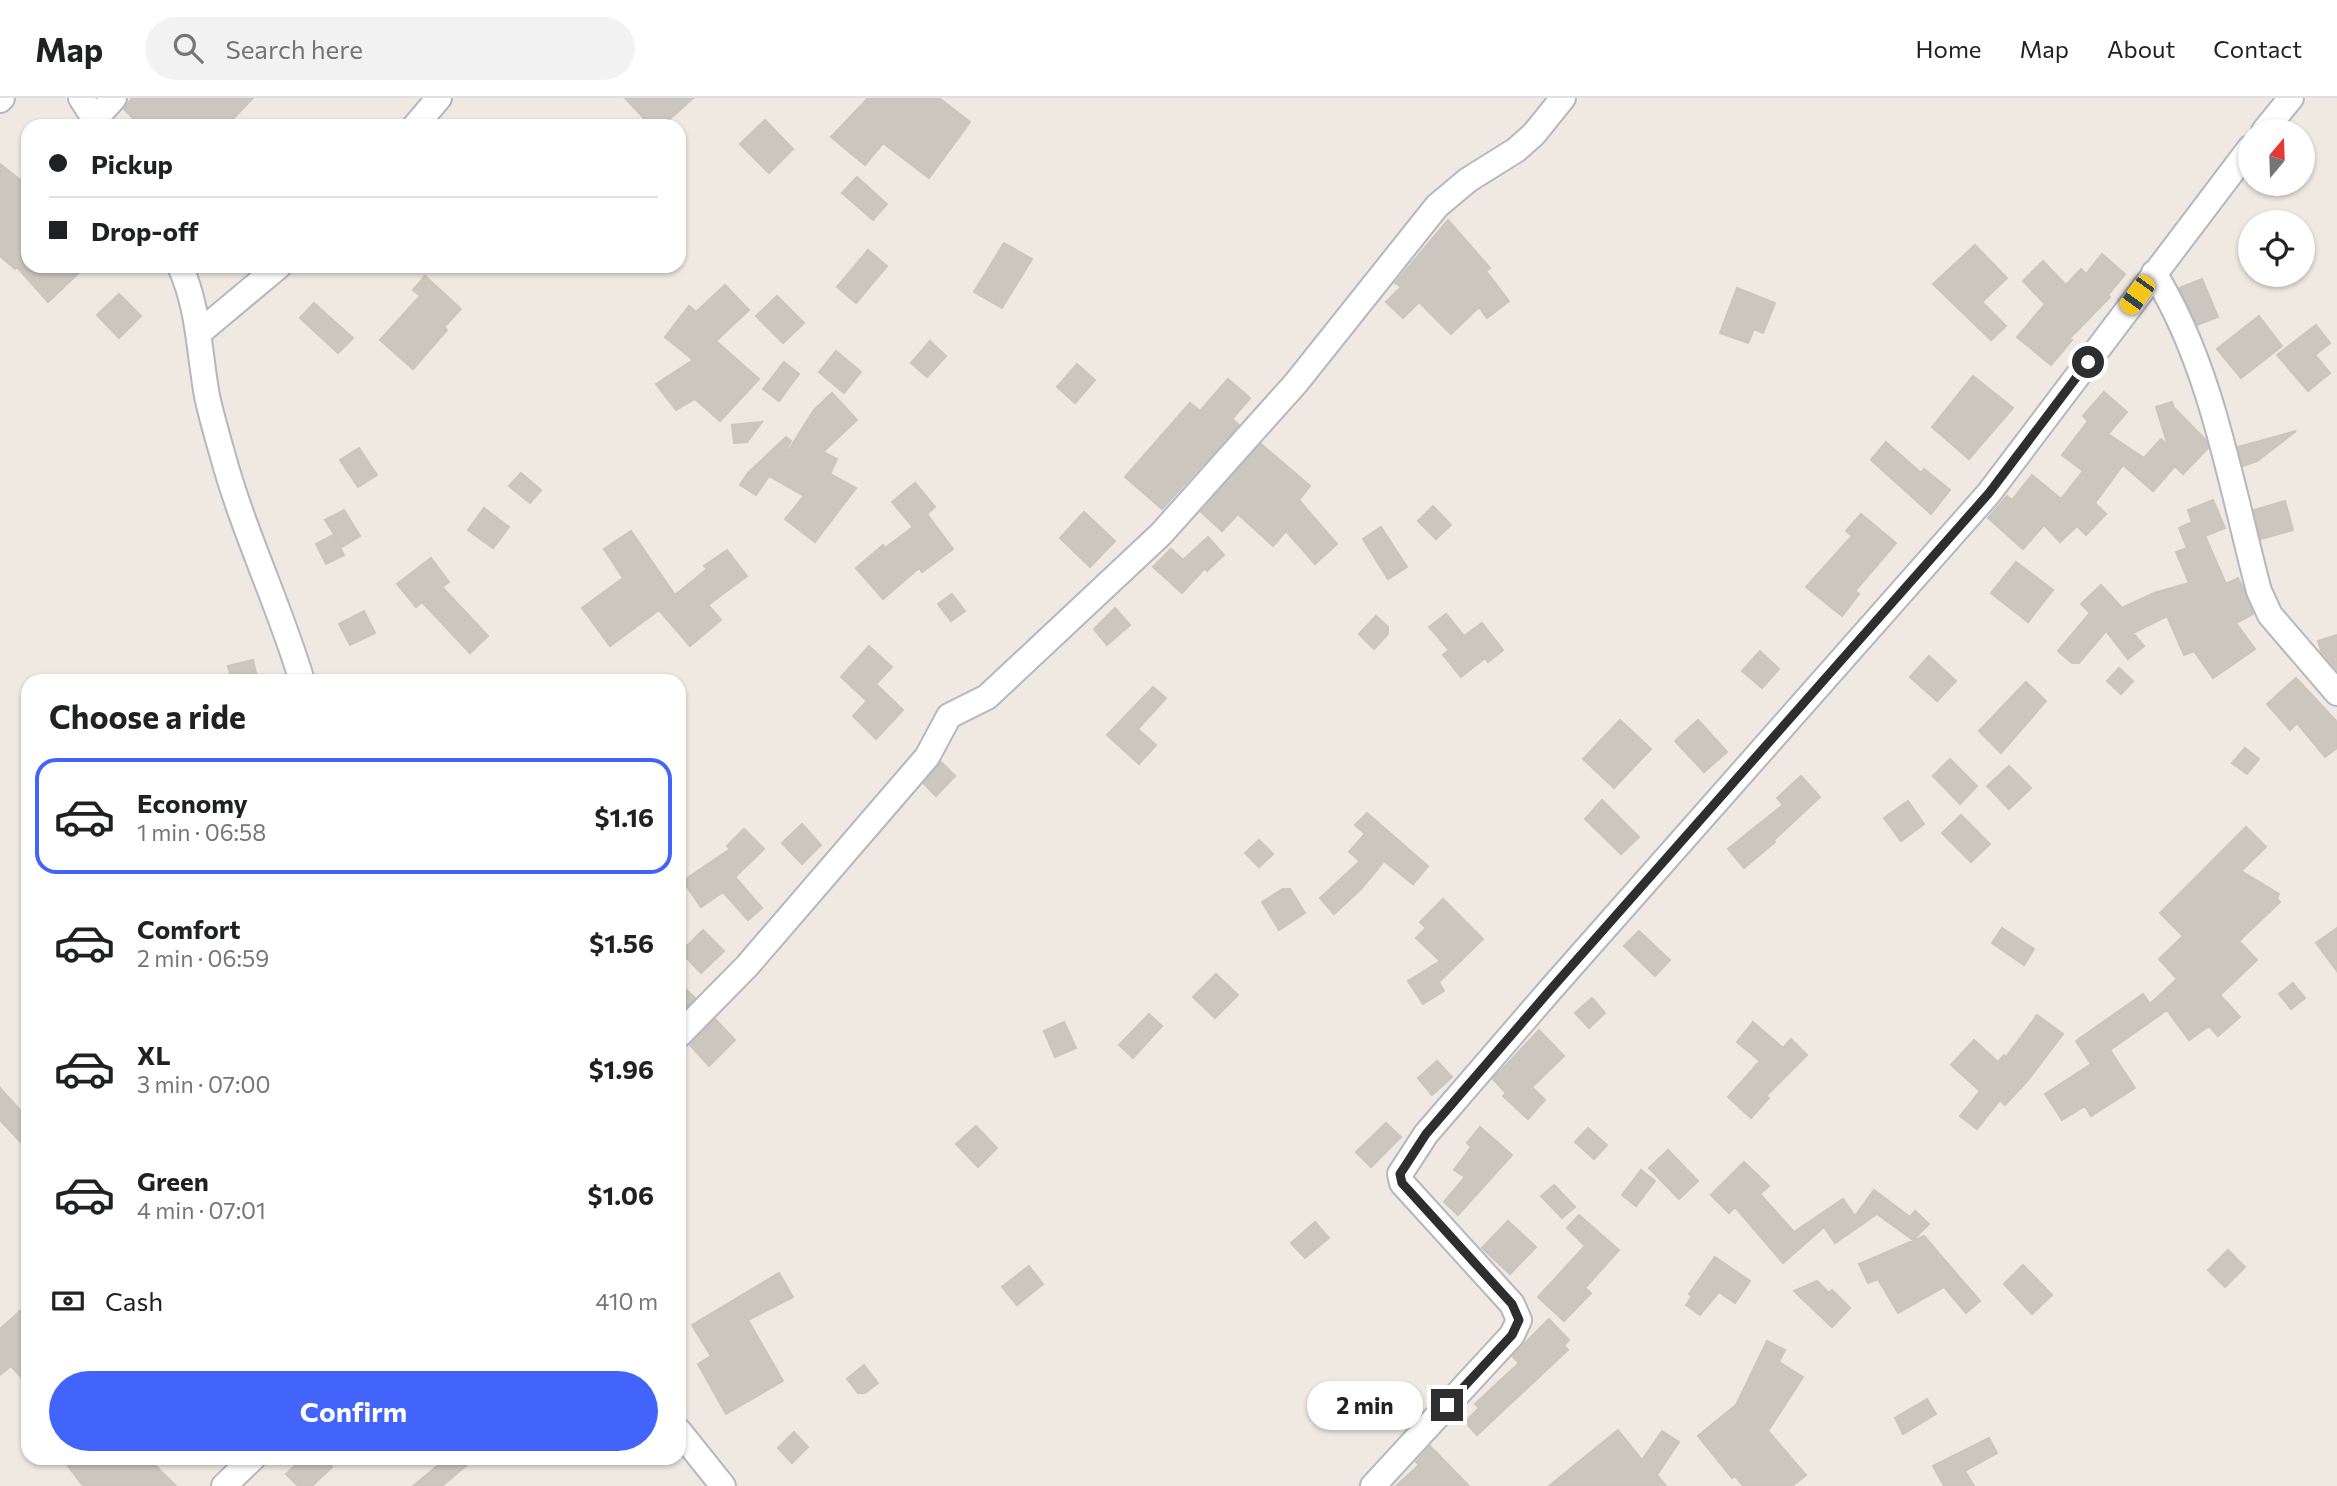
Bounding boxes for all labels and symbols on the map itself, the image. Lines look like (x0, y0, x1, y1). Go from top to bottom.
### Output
north arrow (2238, 119, 2315, 196)
car (2117, 272, 2158, 318)
route start (2072, 346, 2104, 378)
callout: 2 min (1307, 1380, 1422, 1430)
route end (1431, 1389, 1463, 1421)

